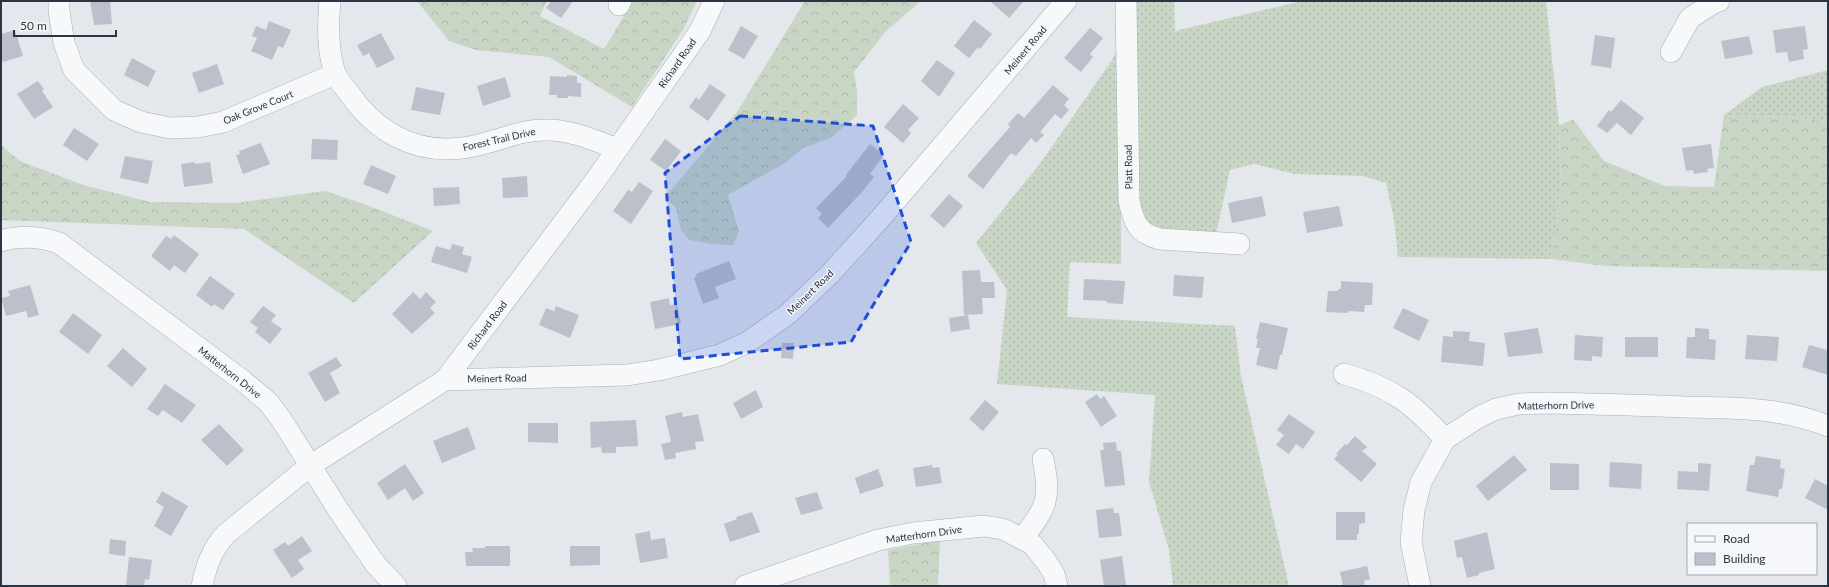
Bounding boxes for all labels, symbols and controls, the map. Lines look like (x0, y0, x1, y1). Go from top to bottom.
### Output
scale bar (14, 12, 116, 38)
text: 50 m (20, 18, 47, 33)
street label: Meinert Road (1001, 23, 1049, 77)
street label: Richard Road (656, 36, 698, 90)
street label: Oak Grove Court (221, 87, 295, 127)
street label: Forest Trail Drive (461, 125, 537, 153)
street label: Platt Road (1122, 144, 1134, 190)
street label: Meinert Road (784, 267, 836, 317)
street label: Richard Road (465, 298, 509, 352)
street label: Matterhorn Drive (196, 344, 264, 400)
street label: Meinert Road (467, 371, 527, 385)
street label: Matterhorn Drive (1518, 398, 1594, 412)
street label: Matterhorn Drive (885, 523, 963, 545)
legend (1687, 523, 1817, 575)
text: Road (1723, 531, 1750, 546)
text: Building (1723, 551, 1766, 566)

